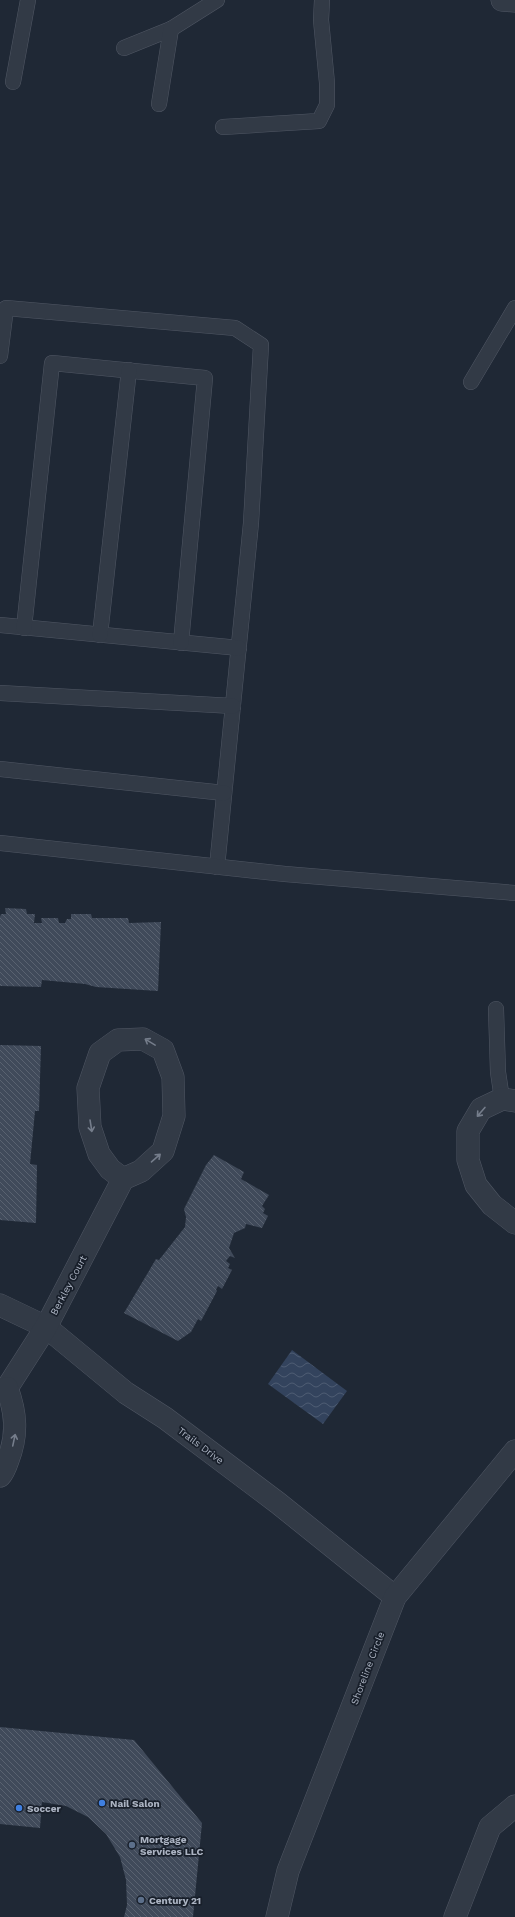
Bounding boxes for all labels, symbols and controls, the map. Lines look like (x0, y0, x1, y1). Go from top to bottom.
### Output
one-way arrow (144, 1038, 156, 1046)
one-way arrow (477, 1107, 485, 1118)
one-way arrow (87, 1119, 95, 1132)
one-way arrow (150, 1154, 160, 1163)
street label: Berkley Court (48, 1253, 89, 1317)
street label: Trails Drive (176, 1425, 226, 1466)
one-way arrow (11, 1434, 19, 1447)
street label: Shoreline Circle (348, 1630, 387, 1706)
marker: Nail Salon (97, 1798, 107, 1808)
place label: Nail Salon (110, 1798, 160, 1809)
marker: Soccer (14, 1803, 24, 1813)
place label: Soccer (27, 1803, 62, 1814)
place label: Mortgage Services LLC (140, 1834, 204, 1857)
marker: Mortgage Services LLC (127, 1840, 137, 1850)
marker: Century 21 (136, 1895, 146, 1905)
place label: Century 21 (149, 1895, 201, 1906)

